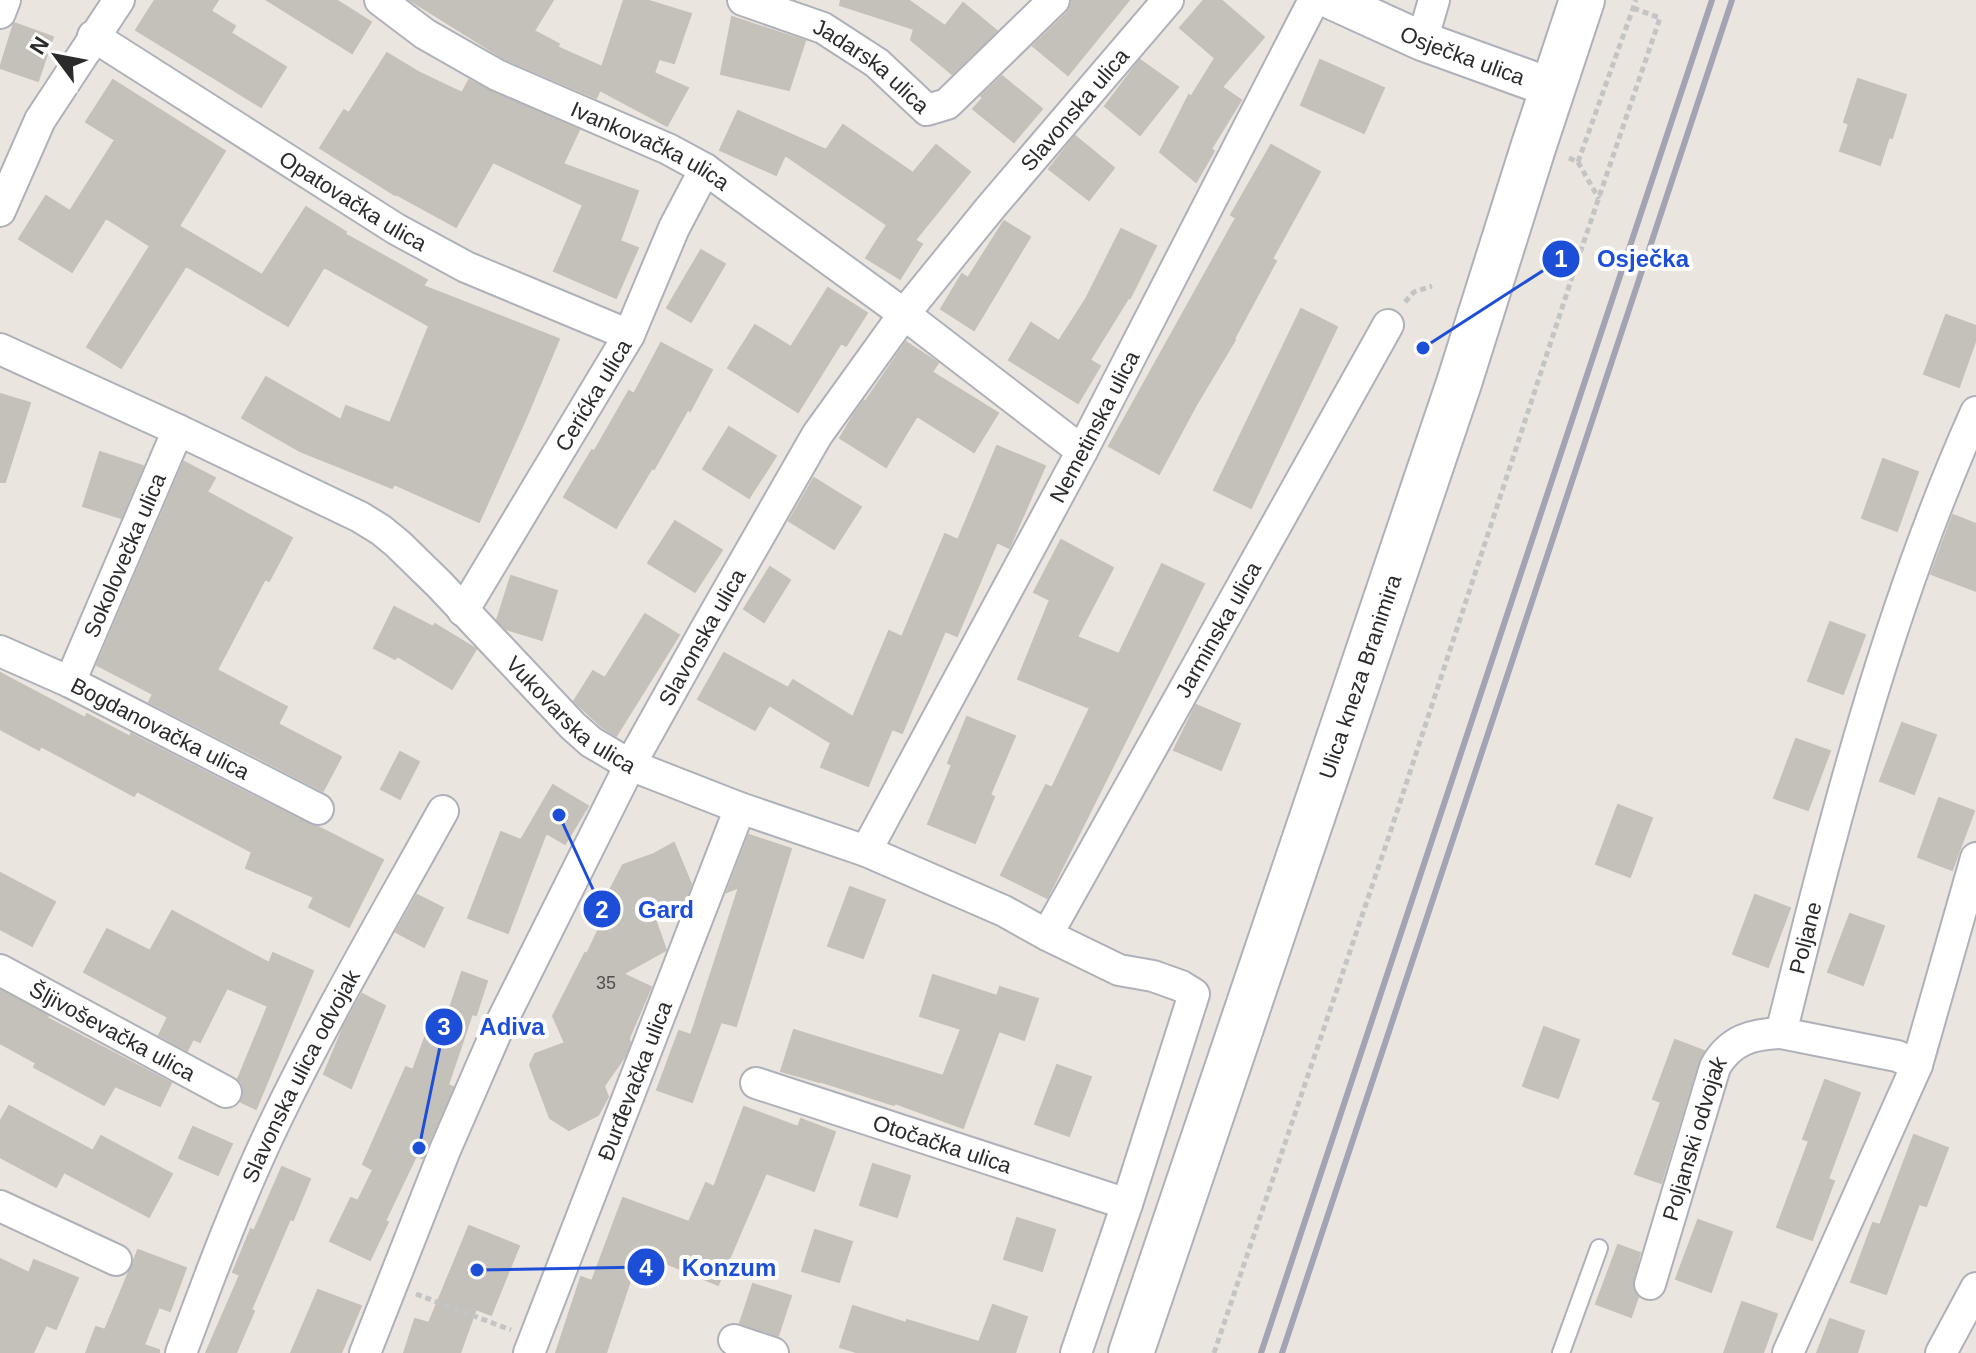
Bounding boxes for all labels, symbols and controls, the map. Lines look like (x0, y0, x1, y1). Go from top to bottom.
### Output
street label: Jadarska ulica (810, 14, 935, 119)
north arrow (16, 16, 96, 96)
street label: Osječka ulica (1396, 21, 1529, 90)
text: N (25, 32, 54, 59)
street label: Slavonska ulica (1016, 43, 1134, 176)
street label: Ivankovačka ulica (567, 96, 735, 196)
street label: Opatovačka ulica (275, 146, 432, 257)
callout: Osječka (1541, 235, 1705, 283)
text: 1 (1554, 245, 1568, 272)
text: Osječka (1597, 245, 1690, 272)
street label: Cerićka ulica (550, 334, 637, 456)
street label: Nemetinska ulica (1045, 346, 1145, 507)
street label: Sokolovečka ulica (79, 469, 171, 641)
street label: Jarminska ulica (1170, 557, 1267, 702)
street label: Slavonska ulica (654, 564, 751, 710)
street label: Ulica kneza Branimira (1314, 571, 1407, 782)
street label: Vukovarska ulica (501, 651, 641, 779)
street label: Bogdanovačka ulica (67, 673, 254, 785)
callout: Gard (582, 885, 710, 933)
text: 2 (595, 896, 609, 923)
text: Gard (638, 896, 694, 923)
street label: Poljane (1784, 899, 1827, 977)
street label: Slavonska ulica odvojak (237, 965, 365, 1186)
house number: 35 (596, 973, 616, 993)
street label: Šljivoševačka ulica (25, 976, 200, 1086)
street label: Đurđevačka ulica (593, 997, 677, 1164)
callout: Adiva (424, 1003, 561, 1051)
text: 3 (437, 1013, 451, 1040)
text: Adiva (479, 1013, 545, 1040)
street label: Poljanski odvojak (1658, 1051, 1732, 1224)
street label: Otočačka ulica (870, 1110, 1015, 1179)
callout: Konzum (626, 1243, 792, 1291)
text: 4 (639, 1254, 653, 1281)
text: Konzum (682, 1254, 776, 1281)

